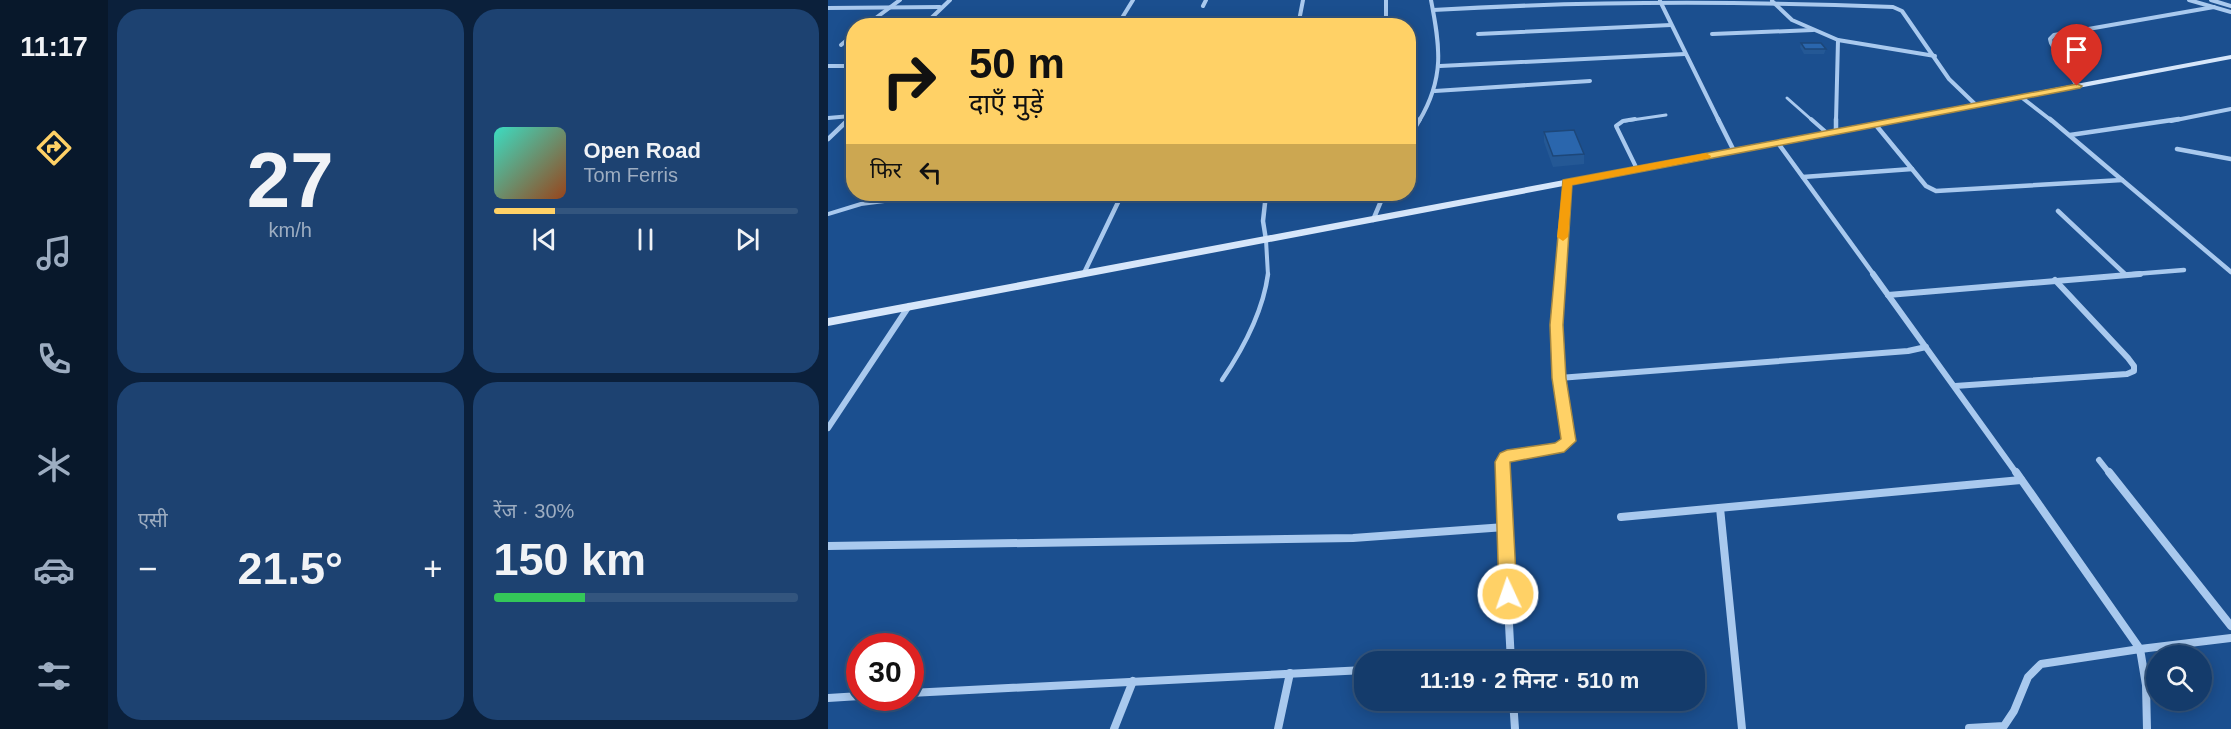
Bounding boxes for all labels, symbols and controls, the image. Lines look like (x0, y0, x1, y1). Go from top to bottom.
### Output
pin (2051, 24, 2102, 86)
text: 11:17 (20, 32, 88, 62)
icon: arrive (2060, 33, 2093, 66)
text: 50 m (969, 40, 1065, 87)
icon: right (870, 42, 948, 120)
text: दाएँ मुड़ें (969, 89, 1043, 119)
icon: directions (33, 127, 75, 169)
text: 27 (247, 136, 334, 224)
text: Open Road (584, 138, 701, 163)
icon: left (914, 156, 947, 189)
text: फिर (870, 158, 902, 183)
text: Tom Ferris (584, 164, 678, 186)
text: km/h (269, 219, 312, 241)
icon: previous (528, 223, 561, 256)
icon: pause (629, 223, 662, 256)
icon: next (731, 223, 764, 256)
icon: music (33, 232, 75, 274)
icon: phone (33, 338, 75, 380)
icon: climate (33, 444, 75, 486)
text: रेंज · 30% (494, 500, 574, 522)
text: एसी (138, 509, 168, 531)
text: 150 km (494, 534, 646, 585)
text: 21.5° (237, 543, 343, 594)
icon: car (33, 549, 75, 591)
text: − (138, 550, 157, 587)
text: + (423, 550, 443, 587)
position arrow (1476, 562, 1540, 626)
speed limit sign: 30 (846, 633, 924, 711)
map controls (2146, 645, 2212, 711)
button: search (2146, 645, 2212, 711)
icon: filters (33, 655, 75, 697)
text: 11:19 · 2 मिनट · 510 m (1420, 668, 1639, 693)

